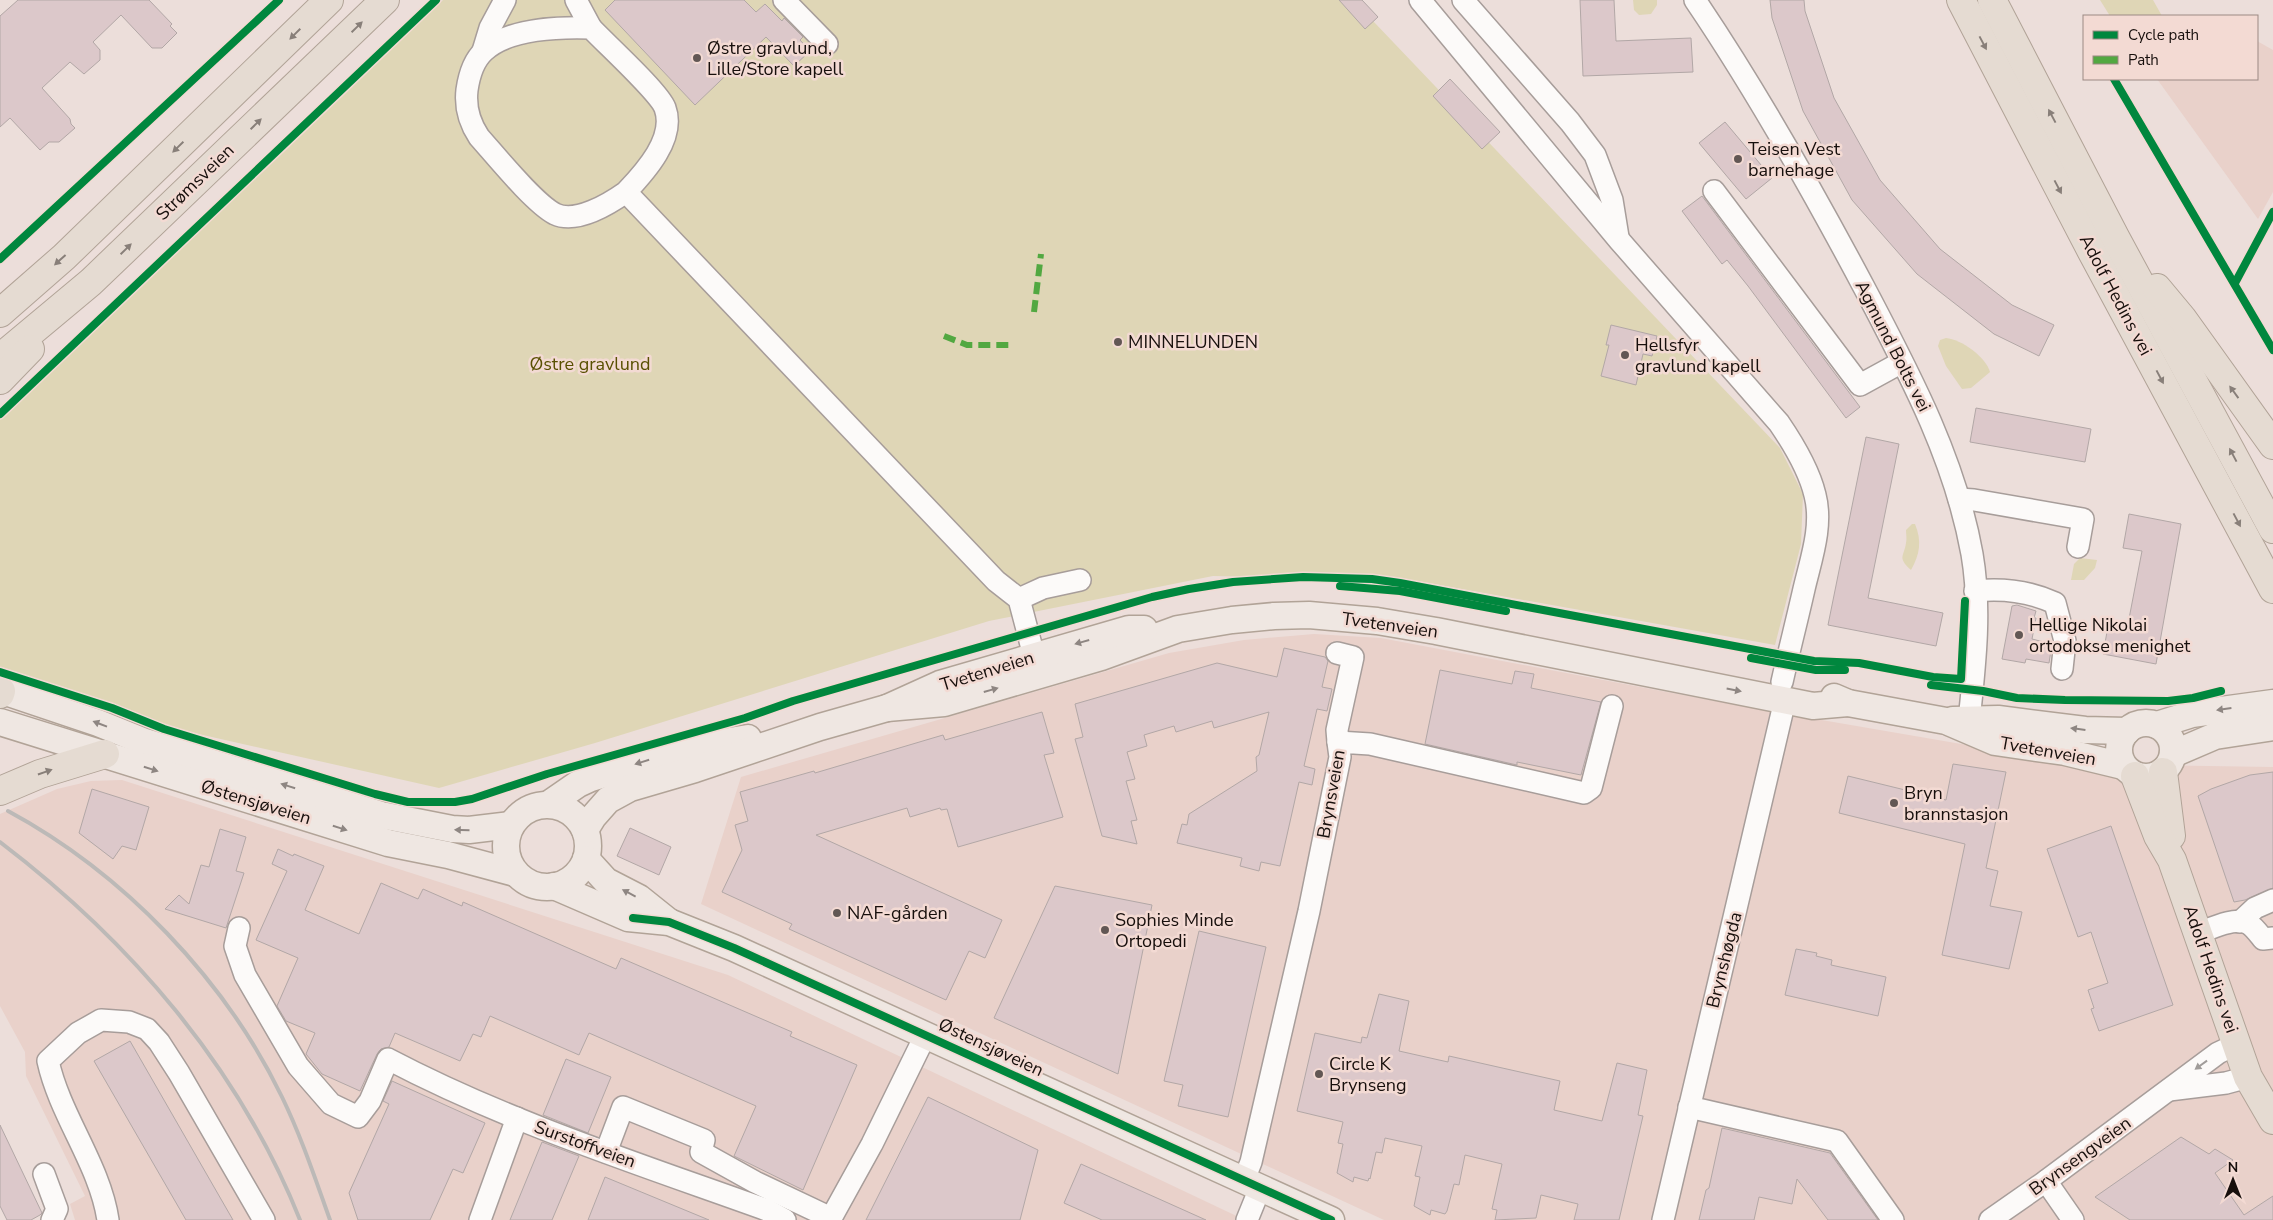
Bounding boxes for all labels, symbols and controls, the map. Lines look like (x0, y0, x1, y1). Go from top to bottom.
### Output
legend (2083, 15, 2258, 80)
one-way arrow (351, 21, 363, 33)
text: Cycle path (2128, 25, 2199, 45)
one-way arrow (289, 28, 301, 40)
place label: Østre gravlund, Lille/Store kapell (707, 36, 844, 81)
one-way arrow (1979, 36, 1987, 50)
text: Path (2128, 50, 2159, 70)
marker: Østre gravlund, Lille/Store kapell (691, 52, 703, 64)
one-way arrow (2048, 109, 2057, 122)
one-way arrow (250, 118, 262, 130)
place label: Teisen Vest barnehage (1748, 137, 1841, 182)
street label: Strømsveien (151, 139, 239, 225)
one-way arrow (172, 141, 184, 153)
marker: Teisen Vest barnehage (1732, 153, 1744, 165)
one-way arrow (2054, 180, 2062, 195)
street label: Adolf Hedins vei (2074, 230, 2158, 360)
one-way arrow (120, 243, 132, 255)
one-way arrow (55, 254, 67, 266)
street label: Agmund Bolts vei (1850, 276, 1936, 416)
place label: MINNELUNDEN (1128, 330, 1258, 354)
place label: Hellsfyr gravlund kapell (1635, 333, 1761, 378)
marker: MINNELUNDEN (1112, 336, 1124, 348)
marker: Hellsfyr gravlund kapell (1619, 349, 1631, 361)
park label: Østre gravlund (530, 352, 650, 376)
one-way arrow (2155, 370, 2164, 384)
one-way arrow (2229, 385, 2239, 399)
one-way arrow (2229, 448, 2237, 463)
one-way arrow (2233, 513, 2241, 527)
street label: Tvetenveien (1340, 606, 1440, 644)
place label: Hellige Nikolai ortodokse menighet (2029, 613, 2191, 658)
marker: Hellige Nikolai ortodokse menighet (2013, 629, 2025, 641)
one-way arrow (1075, 639, 1090, 647)
street label: Tvetenveien (937, 645, 1037, 697)
one-way arrow (984, 685, 999, 693)
one-way arrow (1726, 686, 1741, 694)
one-way arrow (2216, 705, 2232, 713)
one-way arrow (92, 720, 107, 728)
one-way arrow (2070, 725, 2086, 733)
street label: Tvetenveien (1998, 731, 2098, 771)
street label: Brynsveien (1311, 748, 1351, 840)
one-way arrow (634, 758, 649, 766)
one-way arrow (144, 766, 159, 773)
one-way arrow (38, 768, 53, 776)
street label: Østensjøveien (198, 774, 314, 830)
place label: Bryn brannstasjon (1904, 781, 2008, 826)
one-way arrow (281, 782, 296, 790)
marker: Bryn brannstasjon (1888, 797, 1900, 809)
one-way arrow (332, 825, 347, 832)
one-way arrow (454, 825, 470, 833)
one-way arrow (622, 889, 637, 897)
place label: NAF-gården (847, 901, 948, 925)
street label: Adolf Hedins vei (2178, 902, 2244, 1036)
marker: NAF-gården (831, 907, 843, 919)
place label: Sophies Minde Ortopedi (1115, 908, 1234, 953)
street label: Brynshøgda (1700, 909, 1748, 1011)
marker: Sophies Minde Ortopedi (1099, 924, 1111, 936)
street label: Østensjøveien (934, 1012, 1048, 1082)
place label: Circle K Brynseng (1329, 1052, 1407, 1097)
one-way arrow (2194, 1060, 2208, 1070)
marker: Circle K Brynseng (1313, 1068, 1325, 1080)
street label: Brynsengveien (2024, 1111, 2136, 1201)
street label: Surstoffveien (531, 1115, 639, 1173)
north arrow (2208, 1155, 2258, 1205)
text: N (2228, 1158, 2238, 1177)

